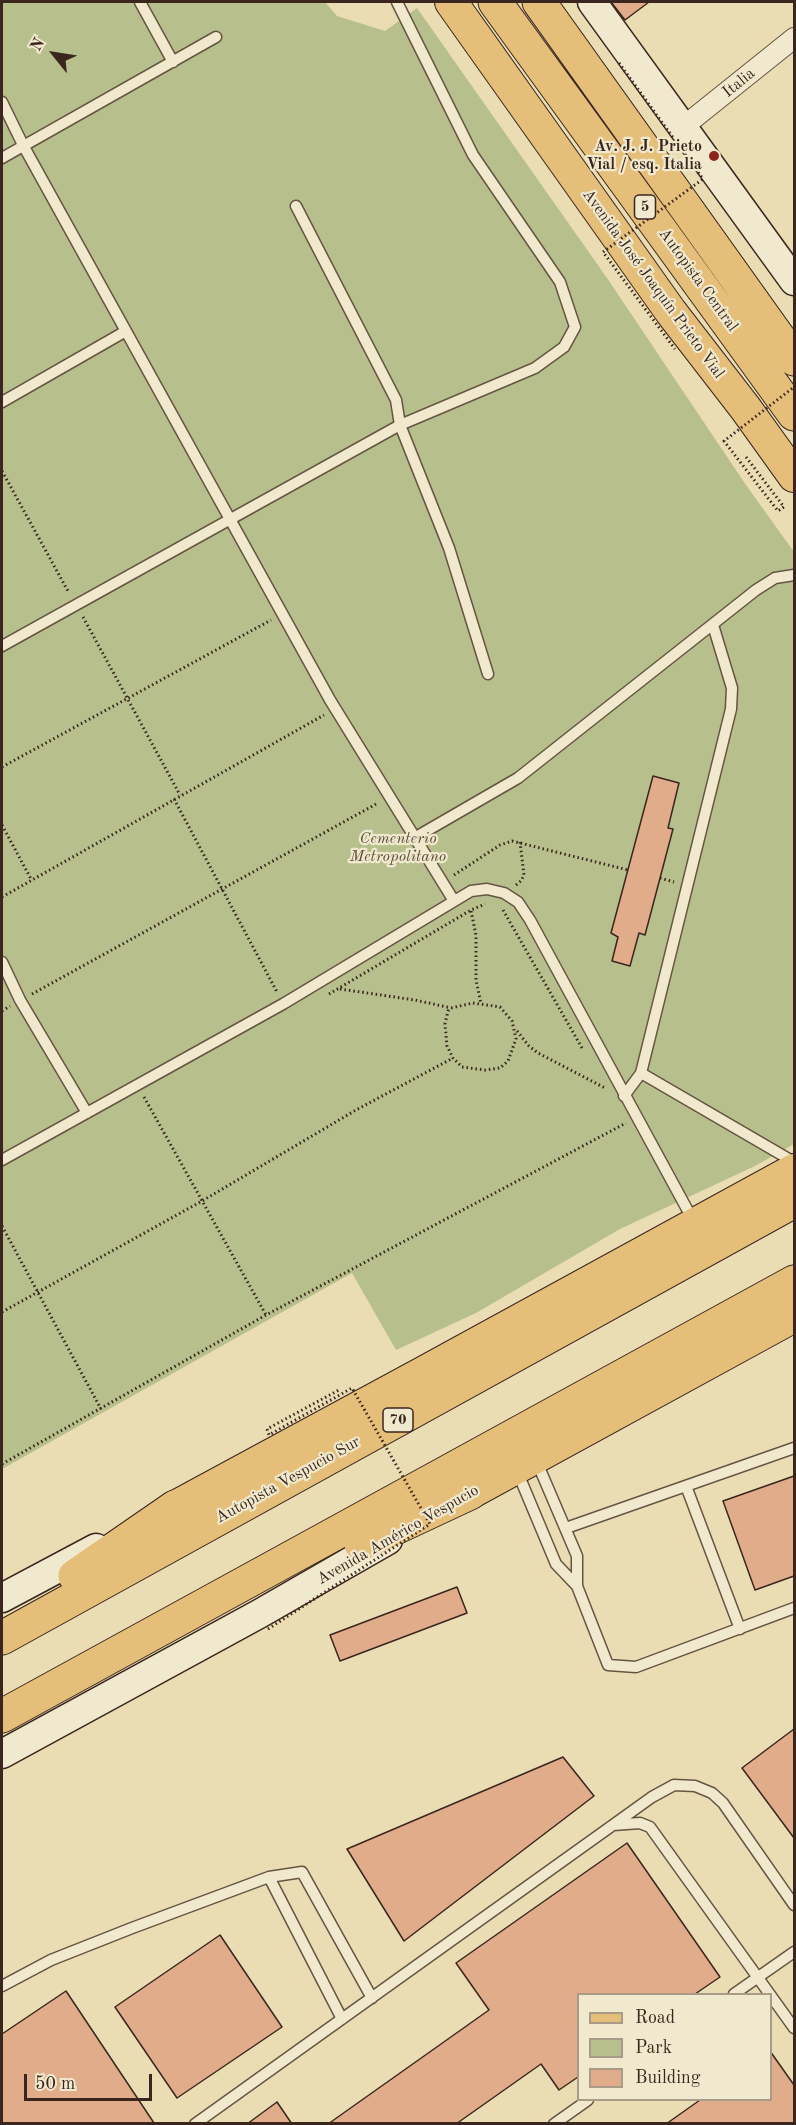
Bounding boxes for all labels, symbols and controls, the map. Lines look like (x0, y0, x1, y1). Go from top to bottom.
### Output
north arrow (24, 24, 84, 84)
text: N (28, 36, 48, 54)
street label: Italia (719, 64, 759, 102)
place label: Av. J. J. Prieto Vial / esq. Italia (586, 137, 702, 175)
marker: Av. J. J. Prieto Vial / esq. Italia (707, 149, 721, 163)
street label: Avenida José Joaquín Prieto Vial (578, 186, 728, 382)
road number: 5 (634, 195, 656, 219)
street label: Autopista Central (654, 225, 742, 335)
park label: Cementerio Metropolitano (350, 829, 446, 867)
road number: 70 (383, 1408, 413, 1432)
street label: Autopista Vespucio Sur (212, 1432, 364, 1528)
street label: Avenida Américo Vespucio (314, 1481, 482, 1589)
legend (577, 1993, 772, 2101)
text: Road (635, 2009, 675, 2027)
text: Park (635, 2039, 672, 2057)
scale bar (27, 2062, 154, 2100)
text: Building (635, 2069, 700, 2087)
text: 50 m (35, 2075, 75, 2093)

